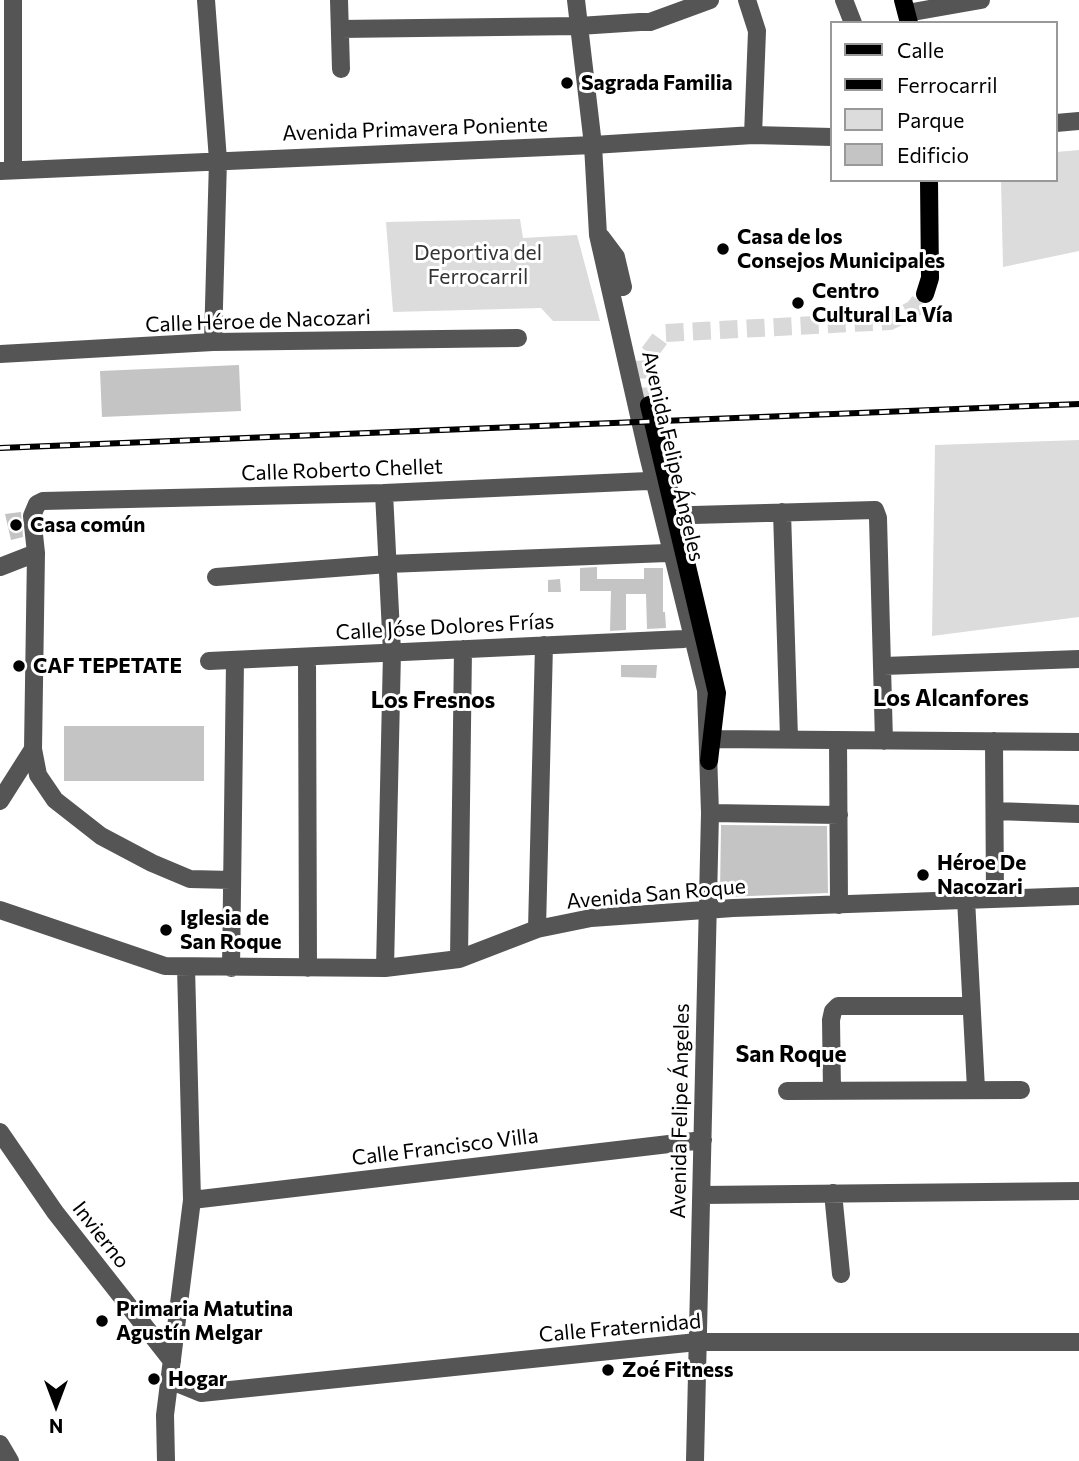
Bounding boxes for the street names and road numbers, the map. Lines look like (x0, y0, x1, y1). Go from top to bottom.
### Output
street label: Avenida Primavera Poniente (282, 112, 548, 146)
street label: Calle Héroe de Nacozari (145, 304, 371, 338)
street label: Avenida Felipe Ángeles (636, 348, 710, 564)
street label: Calle Roberto Chellet (241, 454, 443, 486)
street label: Calle Jóse Dolores Frías (335, 609, 555, 645)
street label: Avenida San Roque (565, 874, 747, 914)
street label: Avenida Felipe Ángeles (666, 1003, 694, 1219)
street label: Calle Francisco Villa (350, 1123, 540, 1171)
street label: Invierno (67, 1197, 135, 1273)
street label: Calle Fraternidad (538, 1308, 702, 1348)

